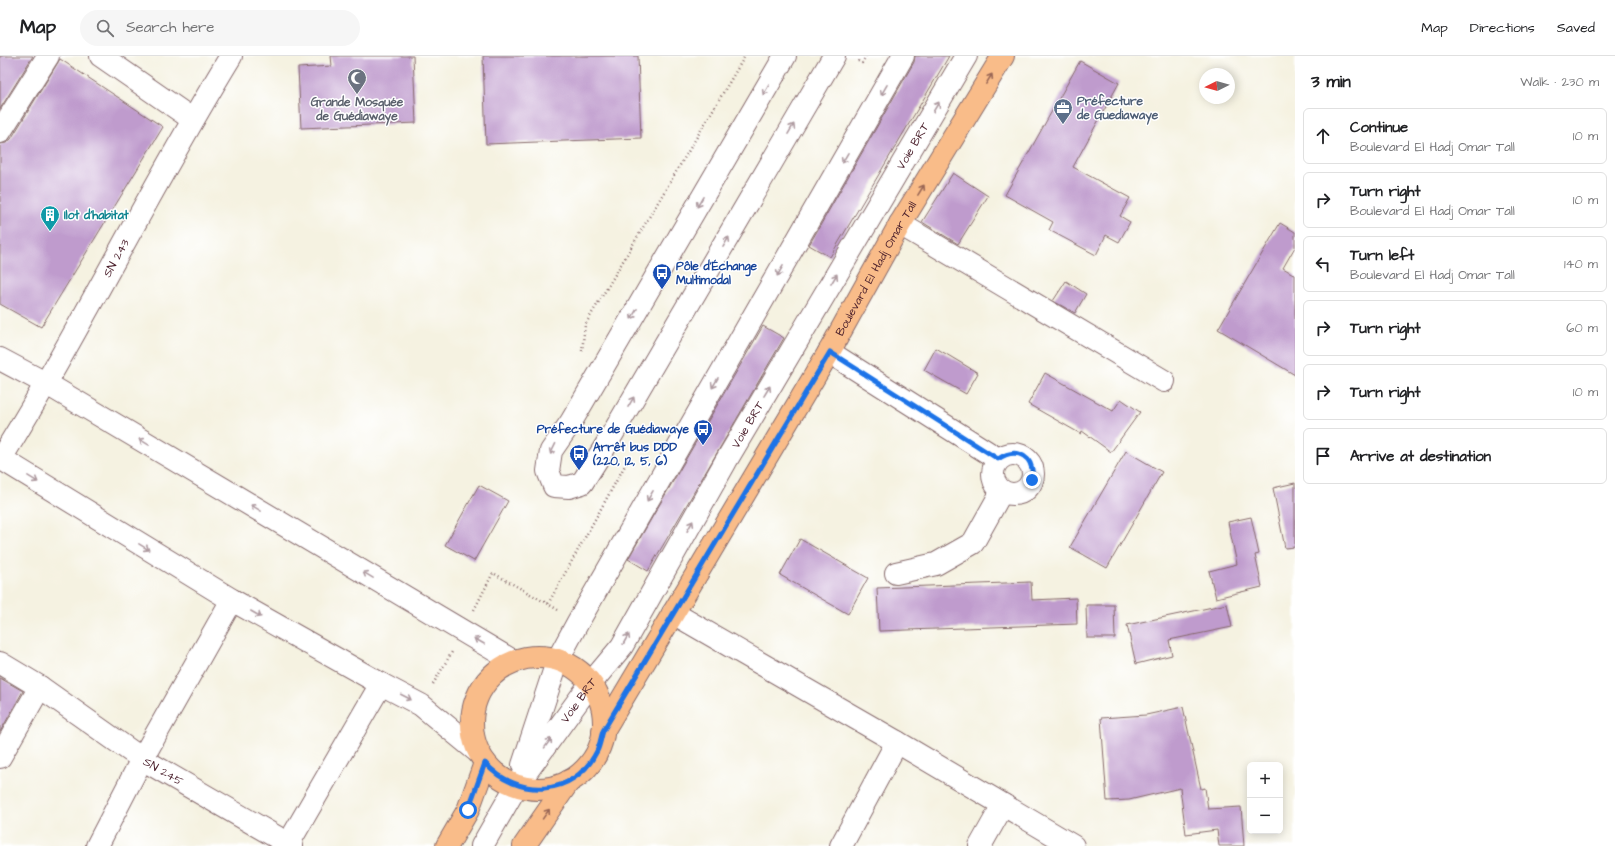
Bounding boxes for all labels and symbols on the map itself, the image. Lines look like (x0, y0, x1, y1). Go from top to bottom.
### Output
mosque icon: Grande Mosquée de Guédiawaye (346, 67, 368, 95)
north arrow (1199, 68, 1235, 104)
one-way arrow (985, 74, 993, 85)
one-way arrow (761, 84, 769, 96)
one-way arrow (880, 84, 888, 96)
place label: Préfecture de Guediawaye (1076, 93, 1159, 125)
place label: Grande Mosquée de Guédiawaye (311, 94, 404, 126)
office icon: Préfecture de Guediawaye (1052, 97, 1074, 125)
one-way arrow (932, 101, 940, 113)
street label: Voie BRT (893, 119, 934, 173)
one-way arrow (788, 123, 796, 135)
one-way arrow (840, 152, 848, 164)
one-way arrow (917, 185, 925, 196)
one-way arrow (695, 196, 703, 208)
street label: Boulevard El Hadj Omar Tall (831, 198, 921, 339)
building icon: Ilot d'habitat (39, 204, 61, 232)
place label: Ilot d'habitat (64, 207, 129, 224)
street label: SN 243 (99, 236, 134, 280)
one-way arrow (722, 236, 730, 248)
place label: Pôle d’Échange Multimodal (676, 258, 758, 289)
bus stop icon: Pôle d’Échange Multimodal (651, 262, 673, 290)
one-way arrow (775, 265, 783, 277)
one-way arrow (830, 273, 838, 285)
one-way arrow (630, 308, 638, 320)
one-way arrow (710, 377, 718, 389)
one-way arrow (764, 385, 772, 397)
one-way arrow (628, 396, 636, 408)
street label: Voie BRT (727, 398, 769, 452)
bus stop icon: Préfecture de Guédiawaye (692, 418, 714, 446)
place label: Préfecture de Guédiawaye (537, 421, 689, 439)
one-way arrow (139, 438, 150, 446)
place label: Arrêt bus DDD (220, 12, 5, 6) (592, 439, 677, 470)
one-way arrow (549, 443, 556, 455)
bus stop icon: Arrêt bus DDD (220, 12, 5, 6) (568, 443, 590, 471)
route end (1023, 471, 1041, 489)
one-way arrow (27, 475, 39, 483)
one-way arrow (645, 489, 653, 501)
one-way arrow (250, 504, 262, 512)
one-way arrow (686, 520, 694, 532)
one-way arrow (138, 543, 150, 551)
one-way arrow (362, 570, 374, 578)
one-way arrow (250, 610, 262, 618)
one-way arrow (623, 633, 631, 645)
one-way arrow (473, 637, 485, 645)
street label: Voie BRT (557, 674, 601, 727)
one-way arrow (400, 694, 412, 701)
one-way arrow (544, 737, 552, 748)
street label: SN 245 (140, 753, 187, 790)
route start (459, 801, 477, 819)
one-way arrow (542, 809, 550, 820)

